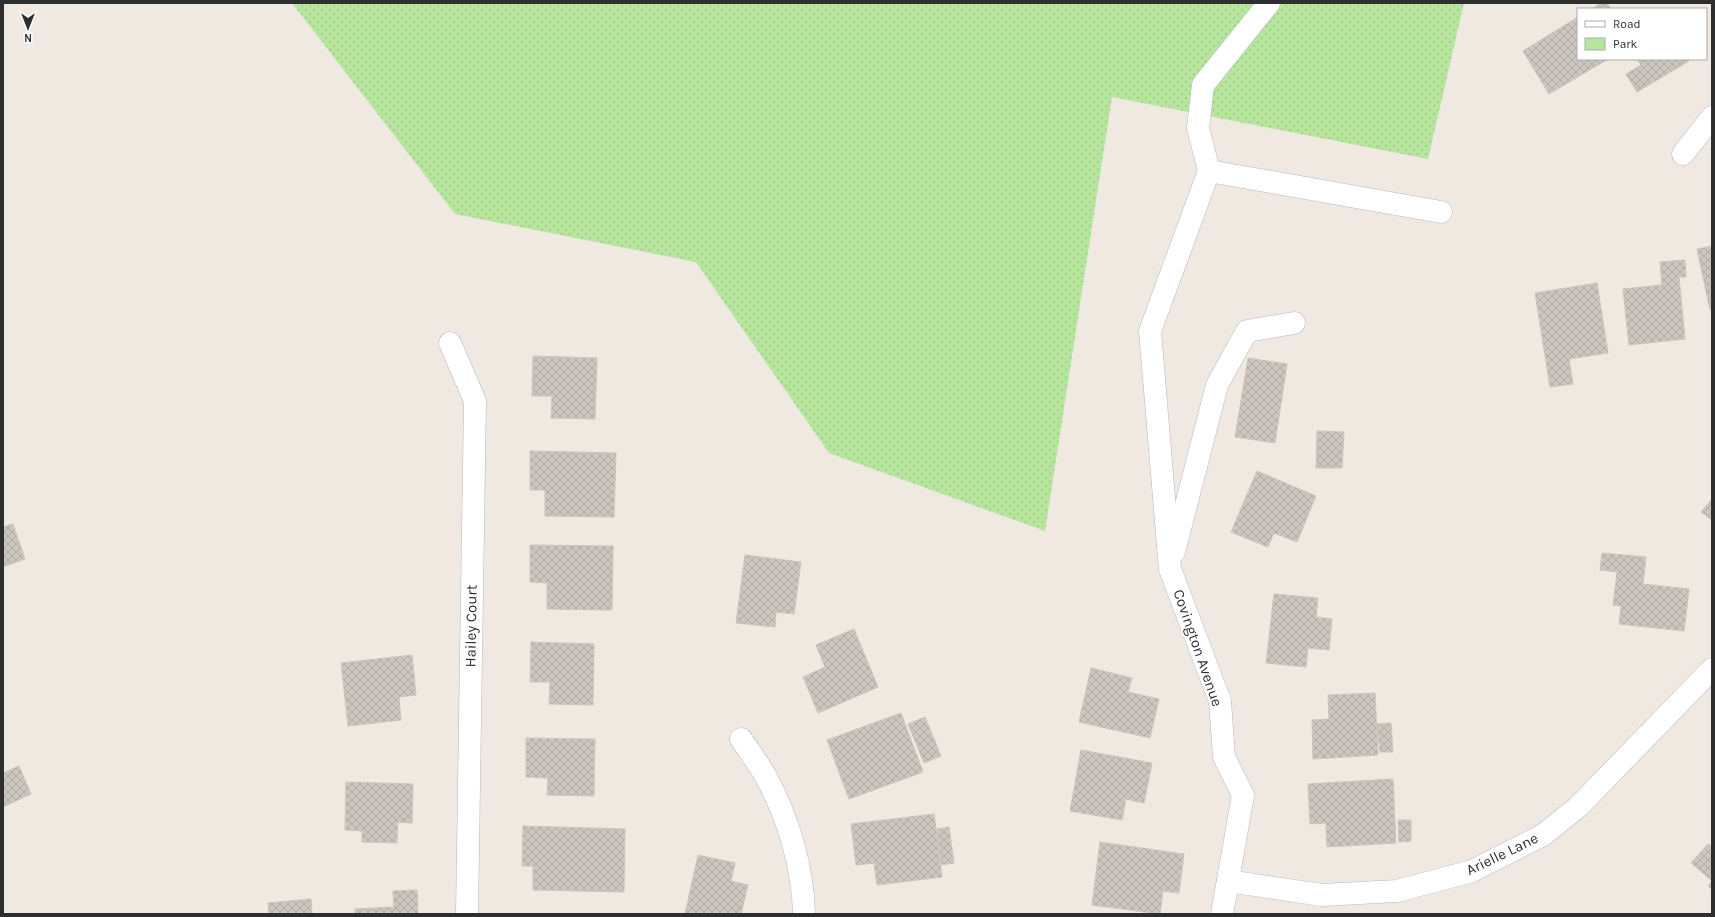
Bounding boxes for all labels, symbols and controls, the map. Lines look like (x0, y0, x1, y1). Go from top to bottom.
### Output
north arrow (8, 8, 48, 48)
legend (1577, 8, 1707, 60)
text: Road (1613, 17, 1641, 31)
text: N (24, 31, 32, 44)
text: Park (1613, 37, 1638, 51)
street label: Hailey Court (461, 584, 481, 668)
street label: Covington Avenue (1170, 587, 1226, 709)
street label: Arielle Lane (1463, 829, 1541, 879)

